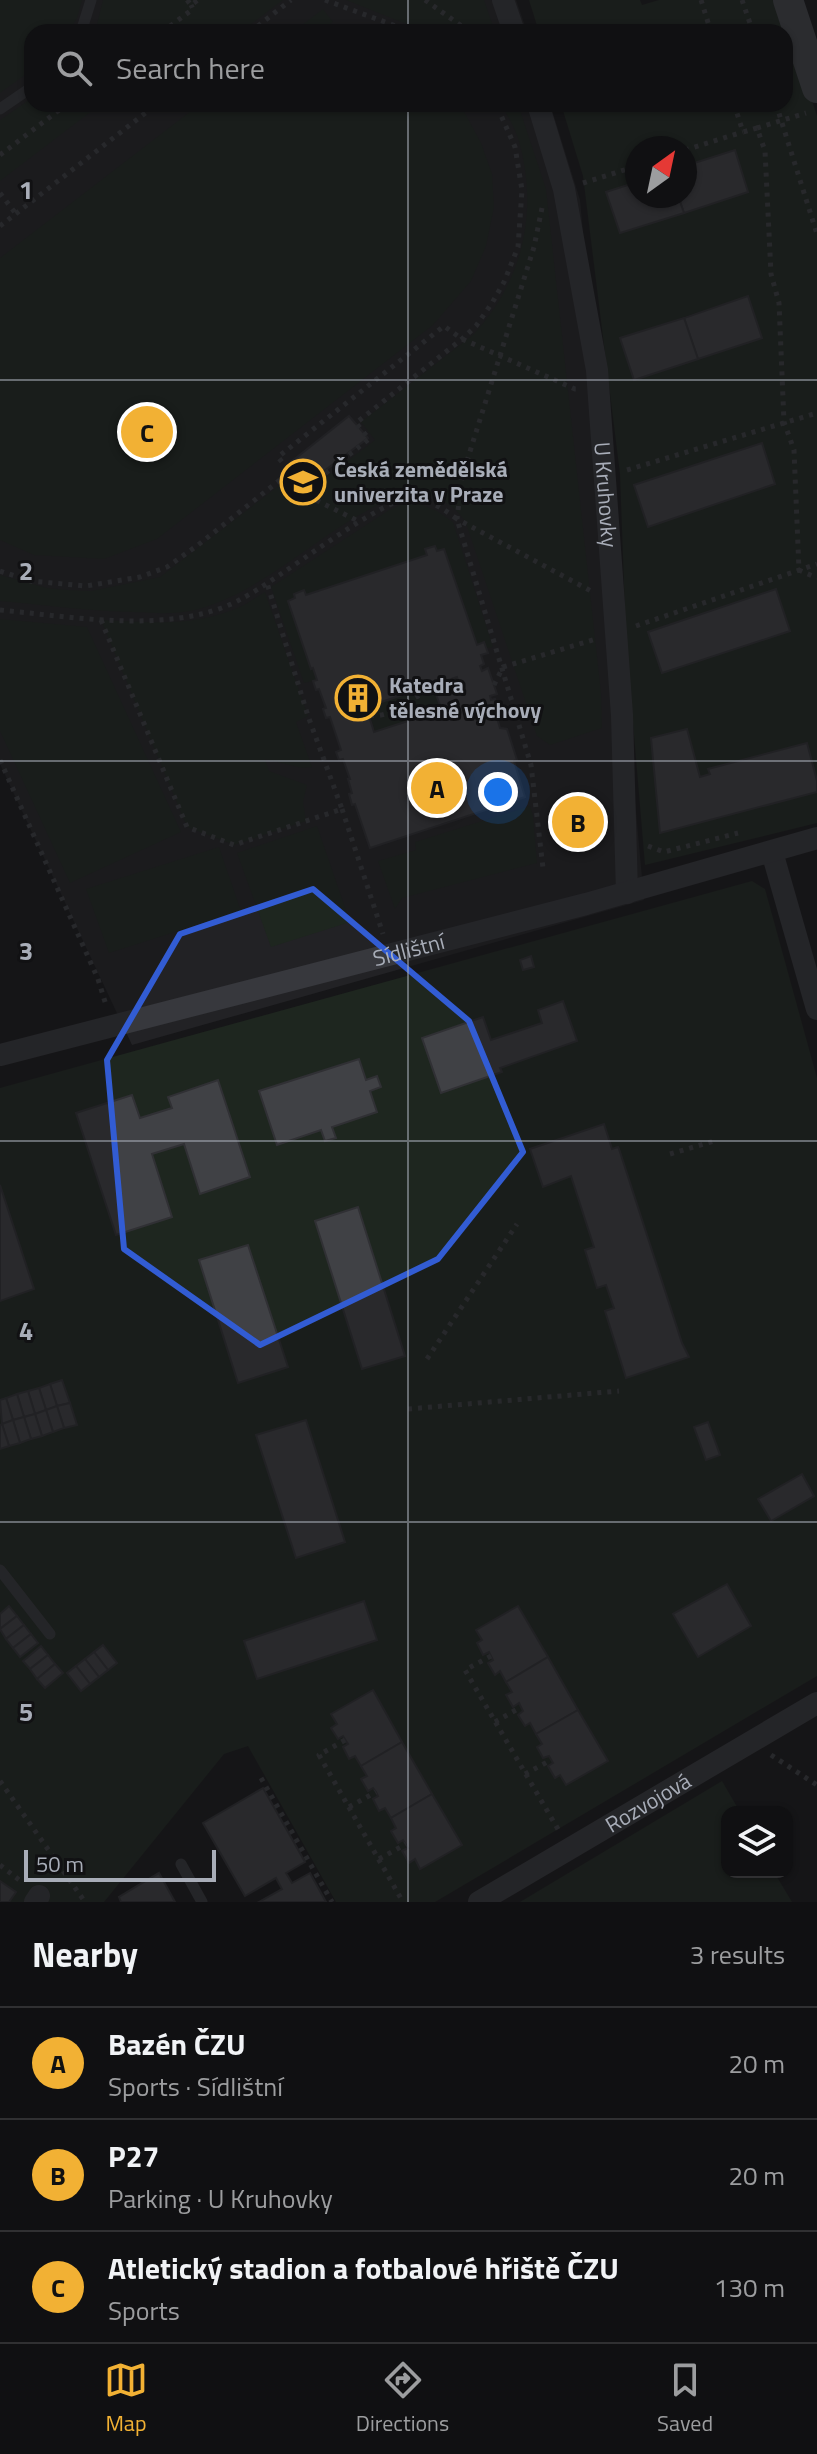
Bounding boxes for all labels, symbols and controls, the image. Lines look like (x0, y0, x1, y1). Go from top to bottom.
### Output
search box (24, 24, 793, 112)
text: Search here (116, 45, 265, 91)
icon: search (52, 46, 96, 90)
north arrow (625, 136, 697, 208)
text: 1 (19, 170, 33, 209)
pin: C (121, 402, 173, 462)
street label: U Kruhovky (585, 441, 627, 549)
place label: Česká zemědělská univerzita v Praze (334, 452, 508, 511)
school or university icon: Česká zemědělská univerzita v Praze (279, 458, 327, 506)
text: 2 (19, 551, 33, 590)
place label: Katedra tělesné výchovy (389, 668, 541, 727)
building icon: Katedra tělesné výchovy (334, 674, 382, 722)
pin: A (411, 758, 463, 818)
your location (478, 772, 518, 812)
pin: B (552, 792, 604, 852)
street label: Sídlištní (369, 924, 450, 975)
text: 3 (19, 931, 33, 970)
text: 4 (19, 1311, 33, 1350)
text: 5 (19, 1692, 33, 1731)
street label: Rozvojová (598, 1764, 697, 1841)
map controls (721, 1806, 793, 1878)
button: layers (721, 1806, 793, 1878)
scale bar (24, 1846, 216, 1882)
text: 50 m (36, 1847, 84, 1881)
text: Nearby (32, 1928, 138, 1980)
text: 3 results (690, 1935, 785, 1974)
text: Bazén ČZU (108, 2021, 246, 2067)
text: A (50, 2044, 66, 2083)
text: 20 m (728, 2044, 785, 2083)
text: Sports · Sídlištní (108, 2067, 283, 2106)
text: P27 (108, 2133, 159, 2179)
text: B (50, 2156, 66, 2195)
text: 20 m (728, 2156, 785, 2195)
text: Parking · U Kruhovky (108, 2179, 333, 2218)
text: Atletický stadion a fotbalové hřiště ČZU (108, 2245, 619, 2291)
text: C (51, 2268, 65, 2307)
text: 130 m (714, 2268, 785, 2307)
text: Sports (108, 2291, 180, 2330)
tab: Map (104, 2358, 148, 2440)
tab: Directions (356, 2358, 449, 2440)
tab: Saved (657, 2358, 713, 2440)

